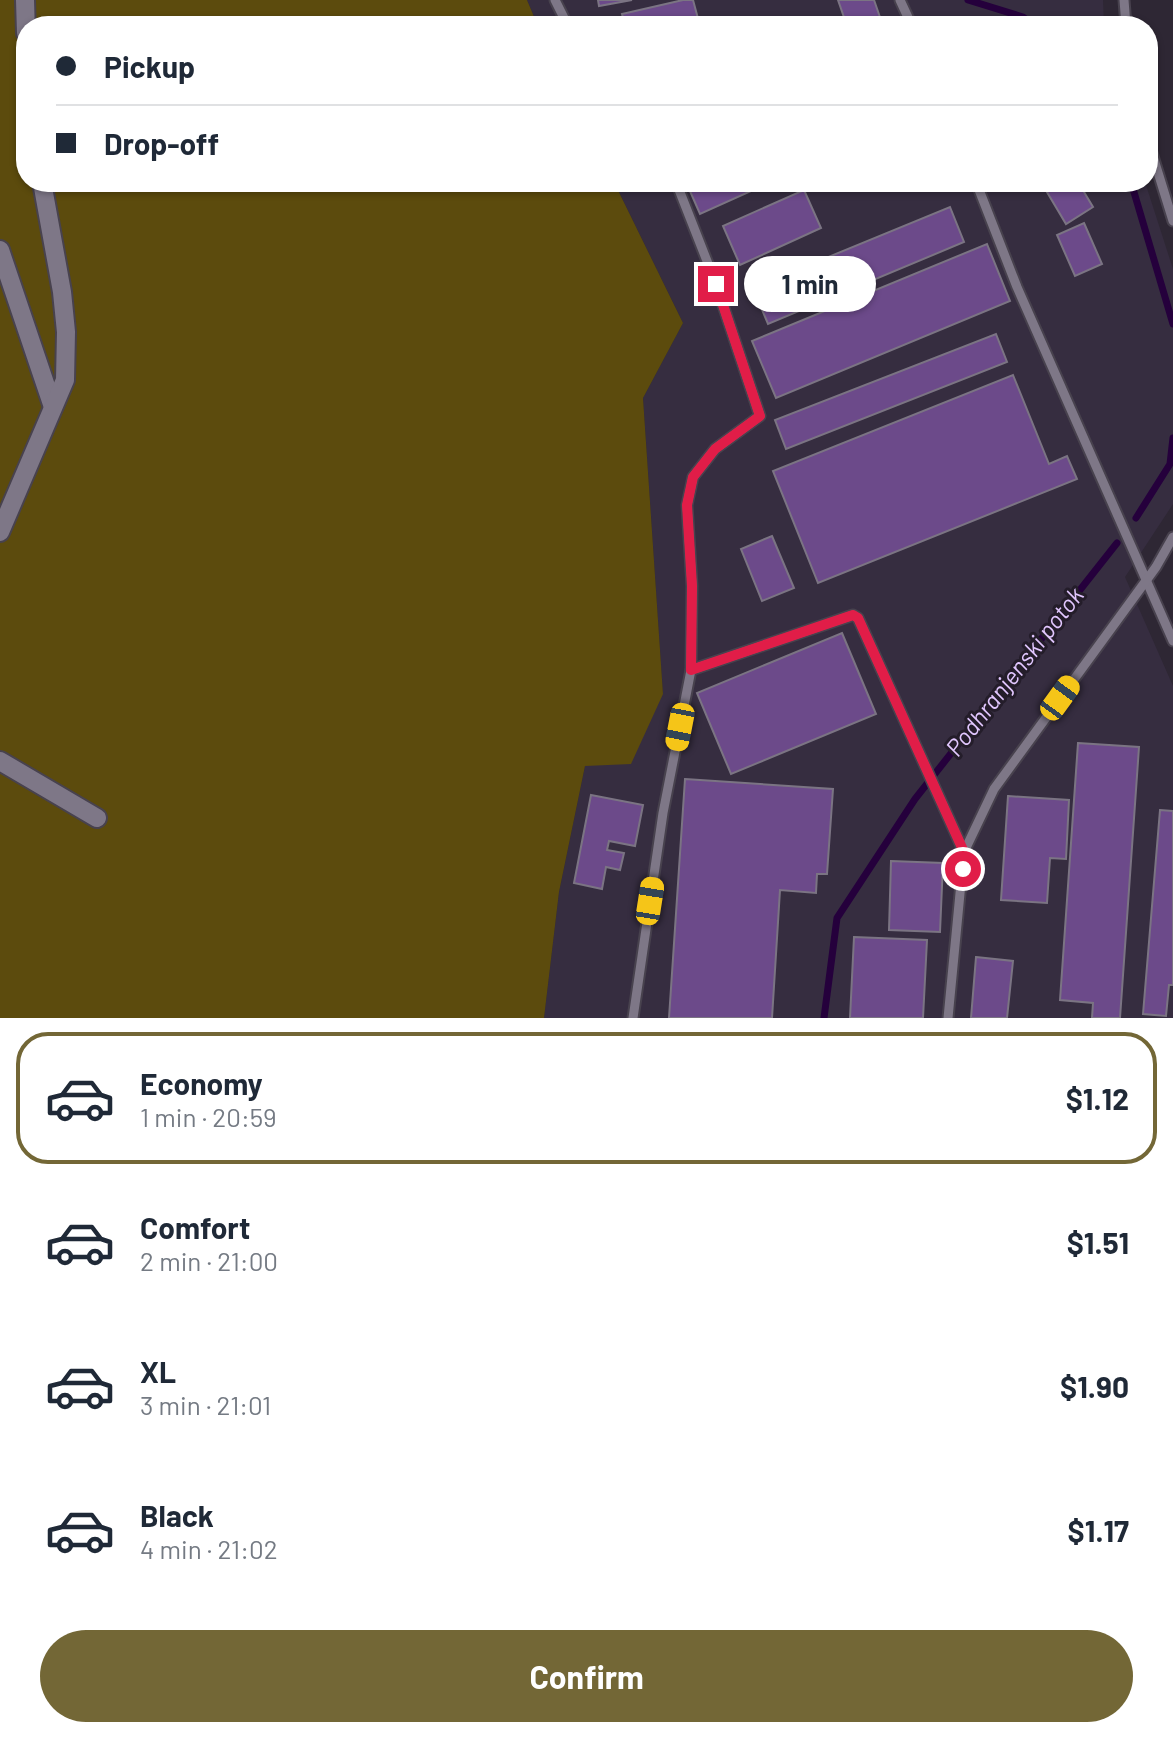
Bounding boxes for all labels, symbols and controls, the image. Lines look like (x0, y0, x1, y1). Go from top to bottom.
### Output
text: Pickup (104, 48, 195, 84)
text: Drop-off (104, 125, 219, 161)
callout: 1 min (744, 256, 876, 312)
route end (698, 266, 734, 302)
text: 1 min (782, 268, 838, 299)
water label: Podhranjenski potok (939, 580, 1089, 761)
car (1036, 672, 1084, 724)
car (664, 701, 696, 753)
route start (945, 851, 981, 887)
car (634, 875, 666, 927)
icon: car (44, 1062, 116, 1134)
text: Economy (140, 1065, 263, 1101)
text: $1.12 (1066, 1080, 1129, 1116)
text: 1 min · 20:59 (140, 1101, 277, 1132)
icon: car (44, 1206, 116, 1278)
text: Comfort (140, 1209, 250, 1245)
text: $1.51 (1067, 1224, 1129, 1260)
text: 2 min · 21:00 (140, 1245, 278, 1276)
icon: car (44, 1350, 116, 1422)
text: XL (140, 1353, 176, 1389)
text: $1.90 (1060, 1368, 1129, 1404)
text: 3 min · 21:01 (140, 1389, 271, 1420)
icon: car (44, 1494, 116, 1566)
text: Black (140, 1497, 214, 1533)
text: $1.17 (1068, 1512, 1129, 1548)
text: 4 min · 21:02 (140, 1533, 278, 1564)
button: Confirm (40, 1630, 1133, 1722)

